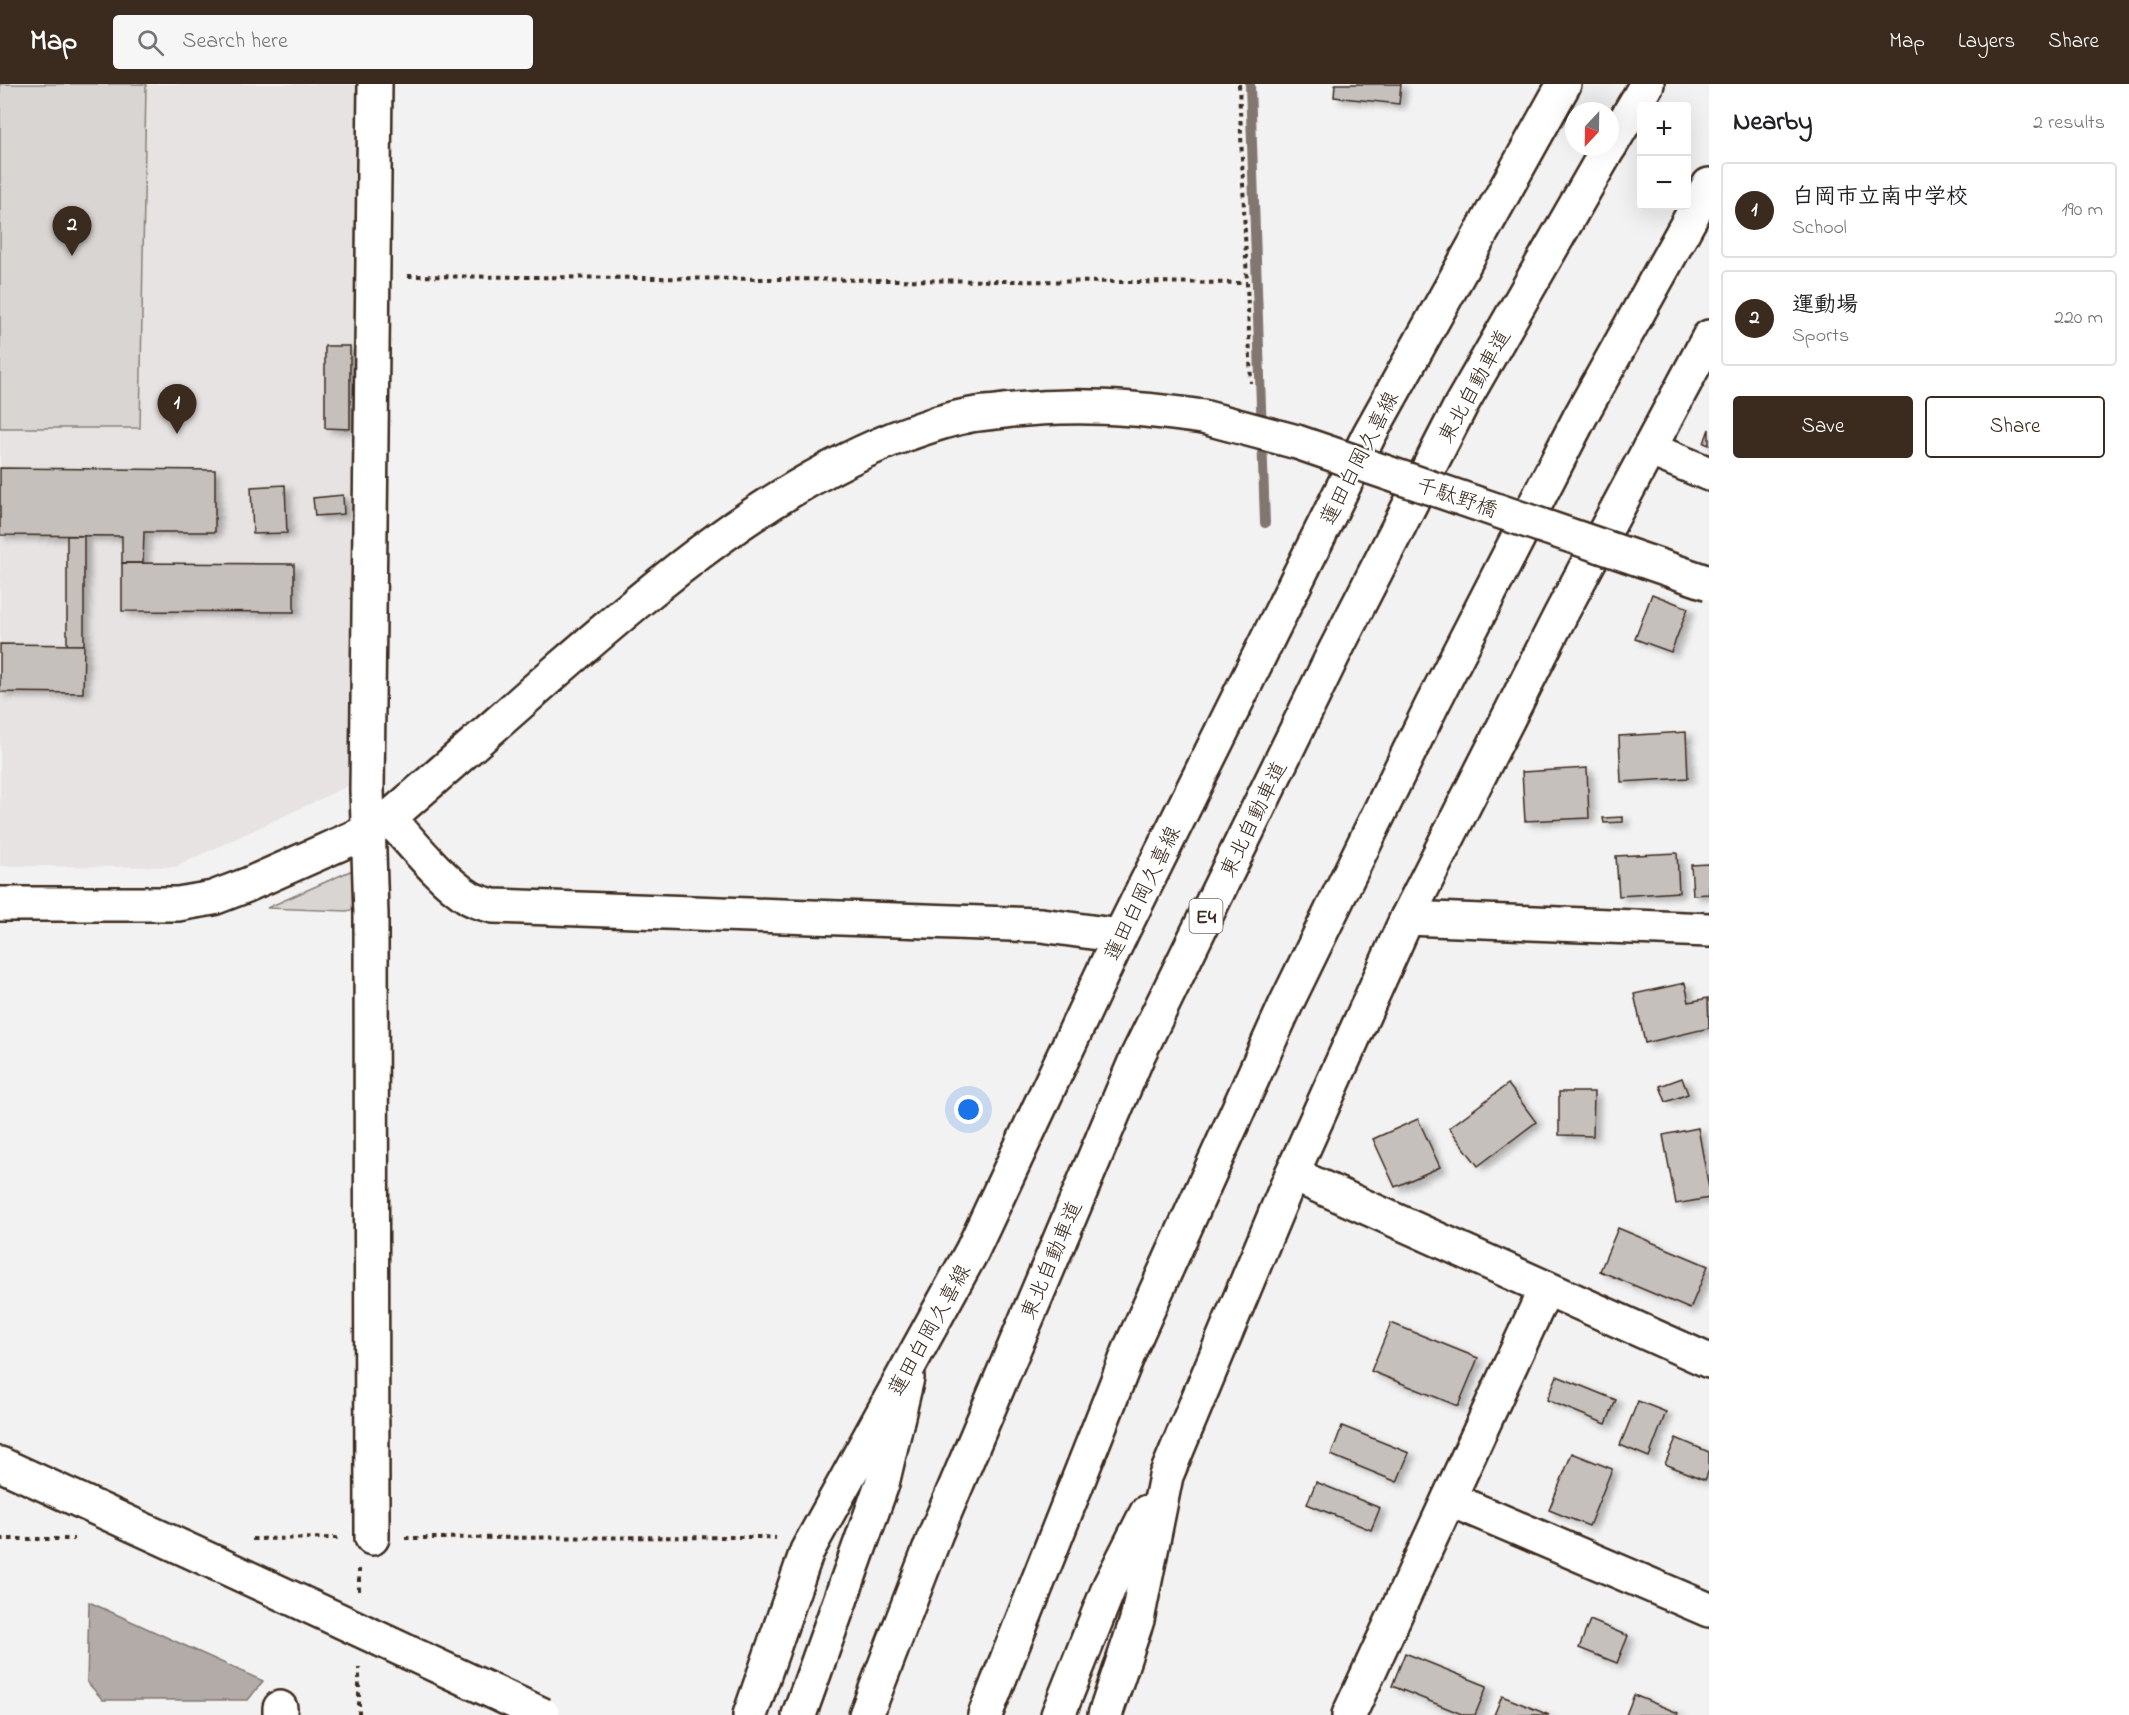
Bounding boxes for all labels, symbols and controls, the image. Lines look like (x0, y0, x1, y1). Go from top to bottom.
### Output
search box (113, 15, 533, 69)
text: Map (30, 22, 77, 63)
icon: search (134, 26, 167, 59)
text: Search here (182, 26, 288, 58)
text: Map (1889, 27, 1925, 57)
text: Layers (1958, 27, 2015, 57)
text: Share (2048, 27, 2099, 57)
north arrow (1565, 102, 1619, 156)
map controls (1637, 102, 1691, 210)
button: + (1637, 102, 1691, 156)
text: Nearby (1733, 104, 1812, 142)
text: 2 results (2033, 109, 2105, 138)
button: − (1637, 156, 1691, 210)
text: 白岡市立南中学校 (1792, 182, 1968, 214)
text: 1 (1751, 196, 1758, 225)
text: 190 m (2061, 196, 2103, 225)
pin: 2 (52, 206, 92, 256)
text: School (1792, 214, 1847, 243)
text: 運動場 (1792, 290, 1858, 322)
text: 2 (1750, 304, 1759, 333)
text: 220 m (2054, 304, 2103, 333)
text: Sports (1792, 322, 1849, 351)
street label: 東北自動車道 (1432, 325, 1519, 449)
pin: 1 (158, 384, 196, 434)
street label: 蓮田白岡久喜線 (1314, 387, 1408, 531)
button: Save (1733, 396, 1913, 458)
button: Share (1925, 396, 2105, 458)
street label: 千駄野橋 (1412, 471, 1501, 527)
street label: 東北自動車道 (1214, 757, 1296, 883)
street label: 蓮田白岡久喜線 (1098, 821, 1189, 967)
road number: E4 (1190, 899, 1222, 933)
your location (954, 1095, 983, 1124)
street label: 東北自動車道 (1014, 1197, 1091, 1325)
street label: 蓮田白岡久喜線 (882, 1259, 980, 1403)

